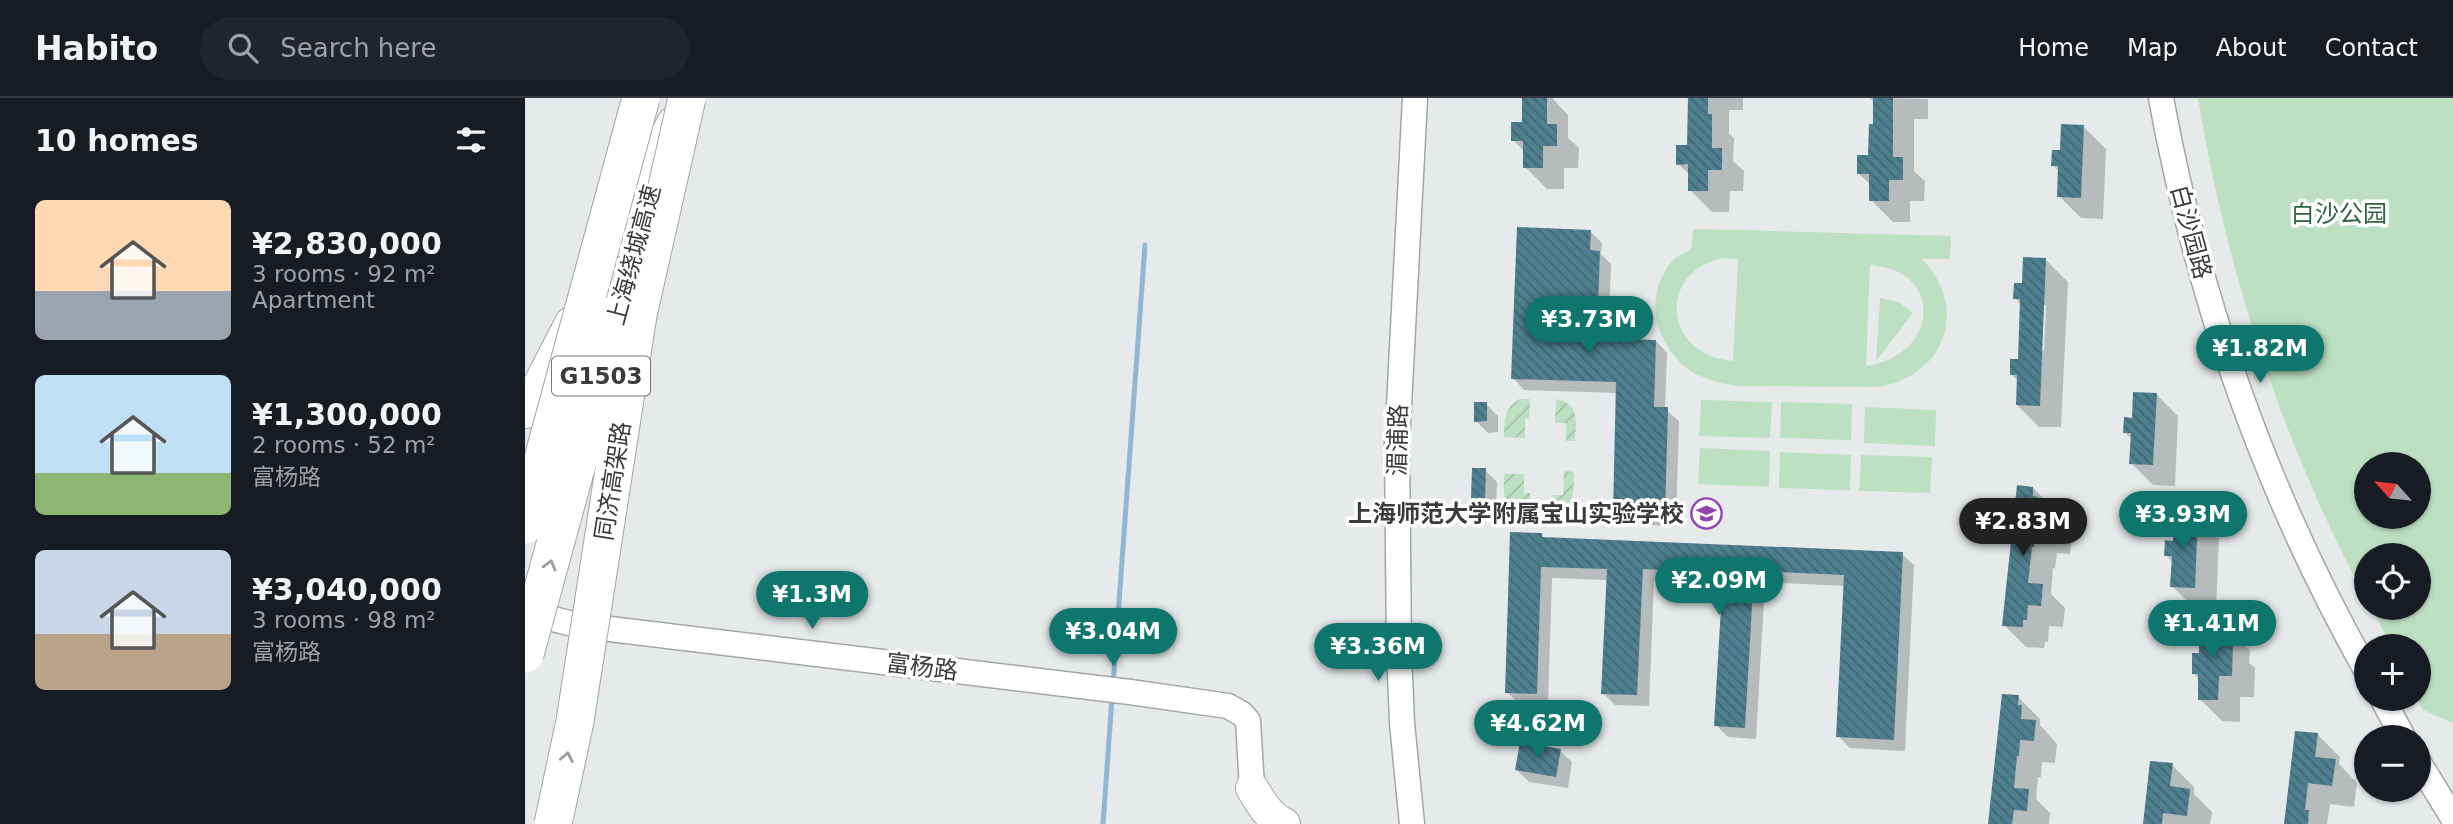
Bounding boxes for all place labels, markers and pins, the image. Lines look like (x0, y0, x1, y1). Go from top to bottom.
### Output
pin: ¥3.73M (1532, 296, 1646, 356)
pin: ¥1.82M (2203, 326, 2317, 385)
pin: ¥3.93M (2126, 491, 2240, 551)
school or university icon: 上海师范大学附属宝山实验学校 (1690, 497, 1724, 531)
pin: ¥2.83M (1966, 498, 2080, 558)
place label: 上海师范大学附属宝山实验学校 (1348, 500, 1684, 528)
pin: ¥2.09M (1662, 558, 1776, 617)
pin: ¥1.3M (763, 572, 861, 631)
pin: ¥1.41M (2155, 601, 2269, 660)
pin: ¥3.04M (1056, 608, 1170, 668)
pin: ¥3.36M (1321, 624, 1435, 683)
pin: ¥4.62M (1481, 700, 1595, 760)

